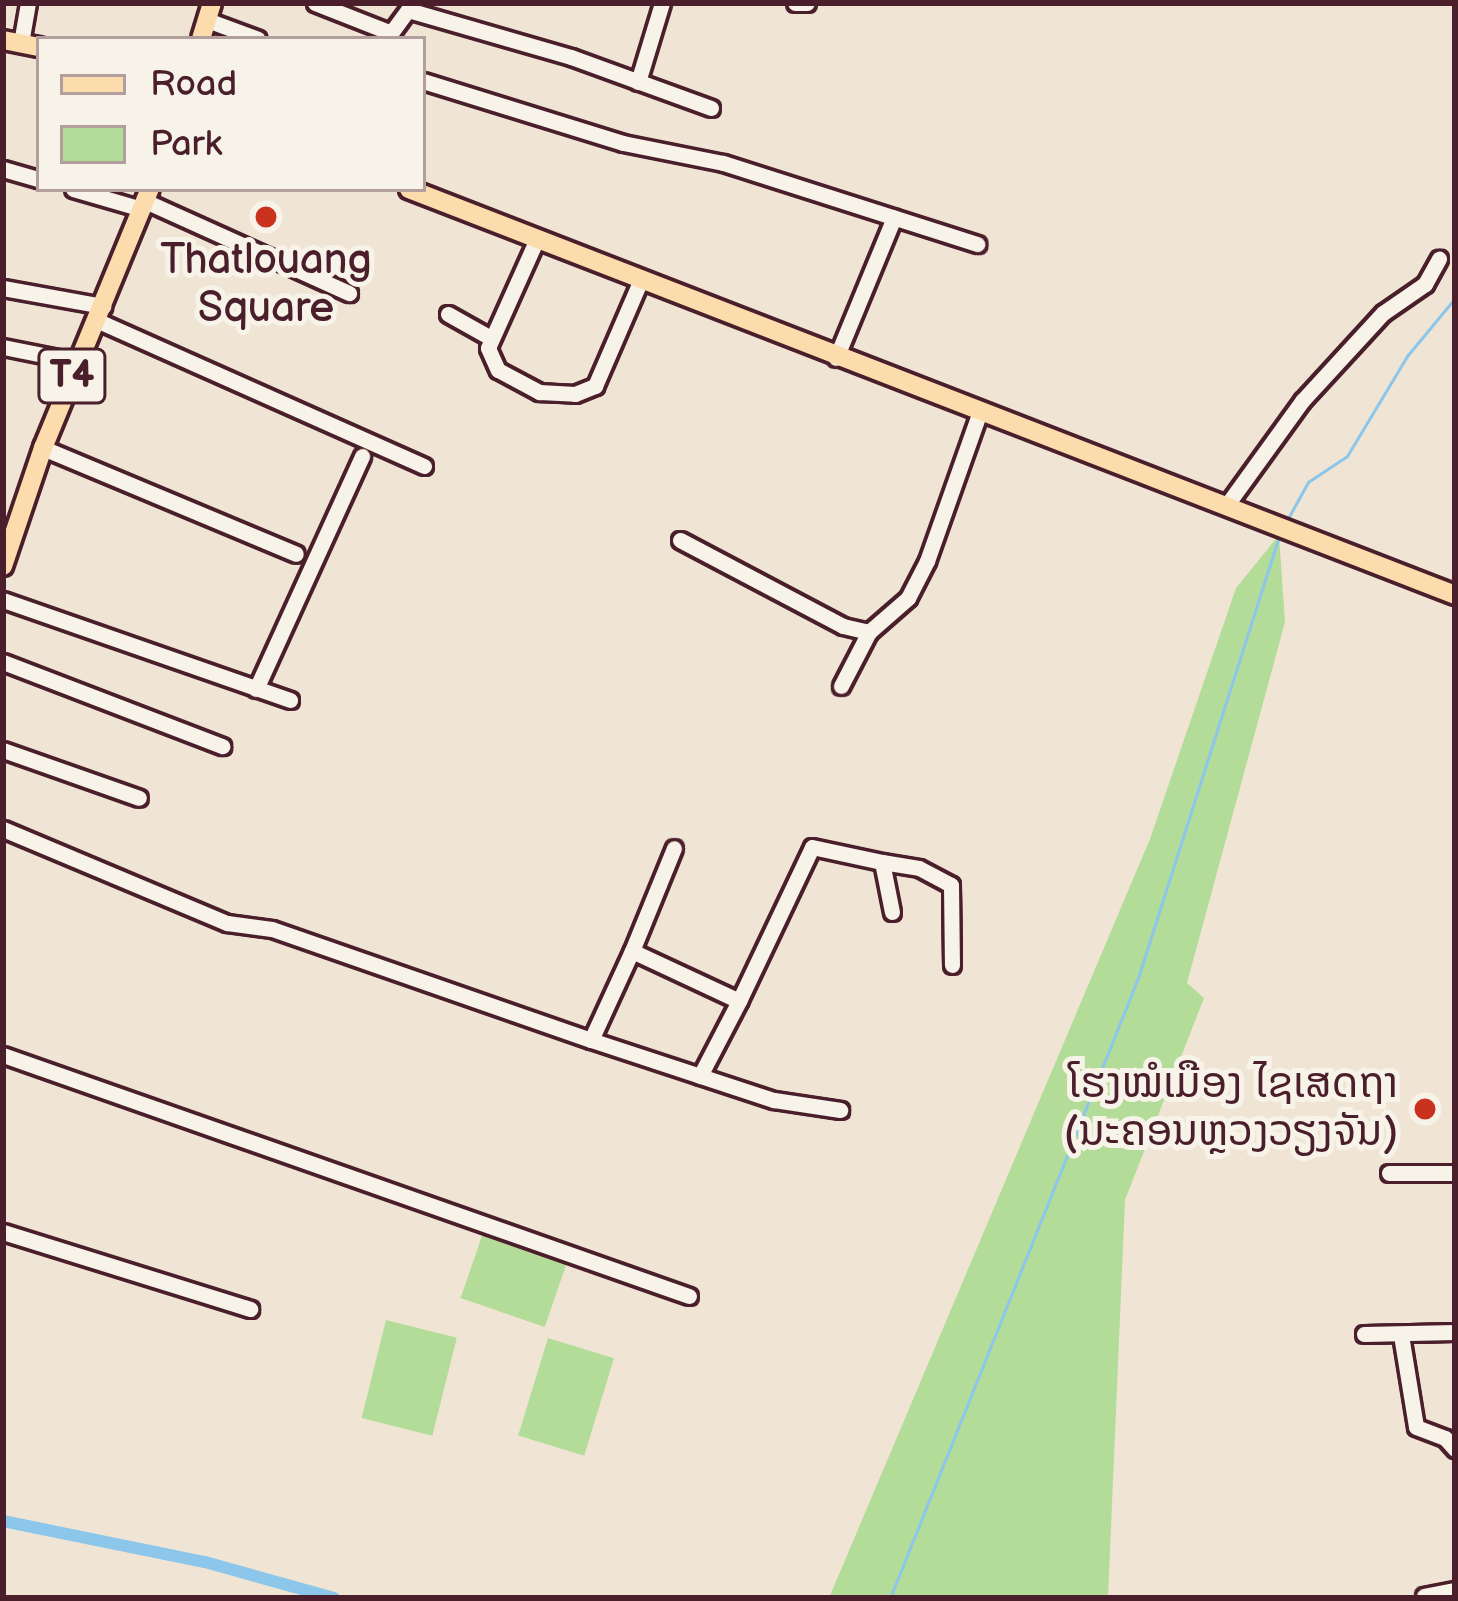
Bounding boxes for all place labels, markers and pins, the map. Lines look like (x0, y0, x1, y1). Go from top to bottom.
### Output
marker: Thatlouang Square (253, 204, 279, 230)
place label: Thatlouang Square (160, 236, 372, 334)
place label: ໂຮງໝໍເມືອງ ໄຊເສດຖາ (ນະຄອນຫຼວງວຽງຈັນ) (1064, 1060, 1398, 1158)
marker: ໂຮງໝໍເມືອງ ໄຊເສດຖາ (ນະຄອນຫຼວງວຽງຈັນ) (1409, 1093, 1441, 1125)

